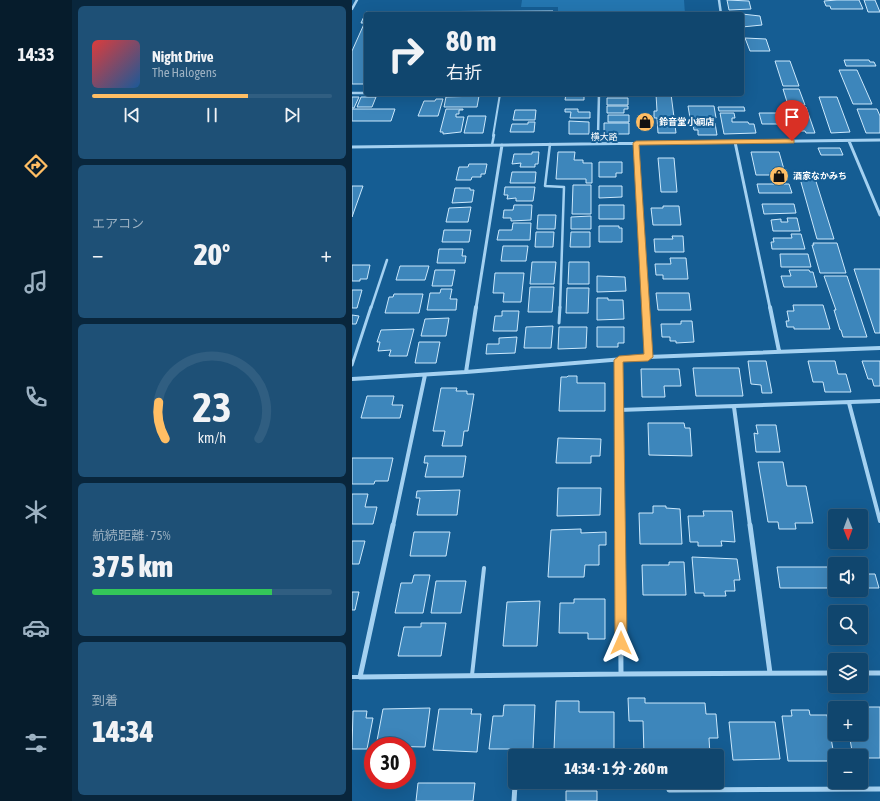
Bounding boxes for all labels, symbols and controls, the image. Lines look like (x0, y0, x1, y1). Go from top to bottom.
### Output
text: 80 m (446, 25, 496, 57)
icon: right (380, 28, 432, 80)
text: 14:33 (17, 44, 55, 65)
text: Night Drive (152, 48, 214, 65)
text: 右折 (446, 62, 482, 83)
text: The Halogens (152, 65, 217, 80)
pin (775, 100, 809, 141)
icon: previous (121, 104, 143, 126)
icon: pause (201, 104, 223, 126)
icon: next (281, 104, 303, 126)
icon: arrive (781, 106, 803, 128)
shop icon: 鈴音堂 小綱店 (634, 111, 656, 133)
place label: 鈴音堂 小綱店 (659, 117, 714, 127)
street label: 横大路 (590, 132, 618, 142)
icon: directions (22, 152, 50, 180)
shop icon: 酒家なかみち (768, 165, 790, 187)
place label: 酒家なかみち (793, 171, 847, 181)
text: エアコン (92, 216, 144, 231)
text: 20° (194, 237, 230, 271)
text: − (92, 241, 103, 267)
text: + (321, 241, 332, 267)
icon: music (22, 268, 50, 296)
text: 23 (192, 382, 232, 430)
icon: phone (22, 383, 50, 411)
text: km/h (198, 429, 226, 445)
icon: climate (22, 498, 50, 526)
north arrow (828, 509, 868, 549)
map controls (828, 509, 868, 789)
text: 航続距離 · 75% (92, 528, 171, 543)
text: 375 km (92, 549, 173, 583)
button: sound (828, 557, 868, 597)
button: search (828, 605, 868, 645)
icon: car (22, 614, 50, 642)
position arrow (600, 622, 642, 664)
button: layers (828, 653, 868, 693)
text: 到着 (92, 693, 118, 708)
button: + (828, 701, 868, 741)
text: 14:34 (92, 714, 154, 748)
icon: filters (22, 729, 50, 757)
speed limit sign: 30 (364, 737, 416, 789)
button: − (828, 749, 868, 789)
text: 14:34 · 1 分 · 260 m (564, 760, 668, 777)

